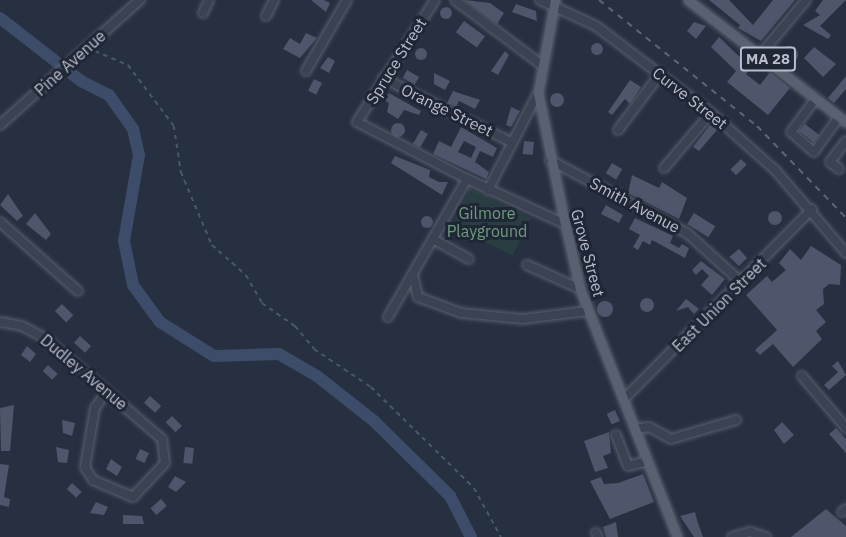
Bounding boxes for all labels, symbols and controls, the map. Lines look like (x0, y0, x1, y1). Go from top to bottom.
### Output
street label: Spruce Street (362, 14, 430, 108)
street label: Pine Avenue (31, 26, 109, 100)
road number: MA 28 (740, 47, 796, 71)
street label: Curve Street (649, 63, 731, 133)
street label: Orange Street (398, 80, 496, 140)
street label: Smith Avenue (587, 173, 683, 237)
park label: Gilmore Playground (447, 203, 527, 241)
street label: Grove Street (567, 207, 609, 299)
street label: East Union Street (668, 254, 770, 356)
street label: Dudley Avenue (37, 330, 131, 414)

